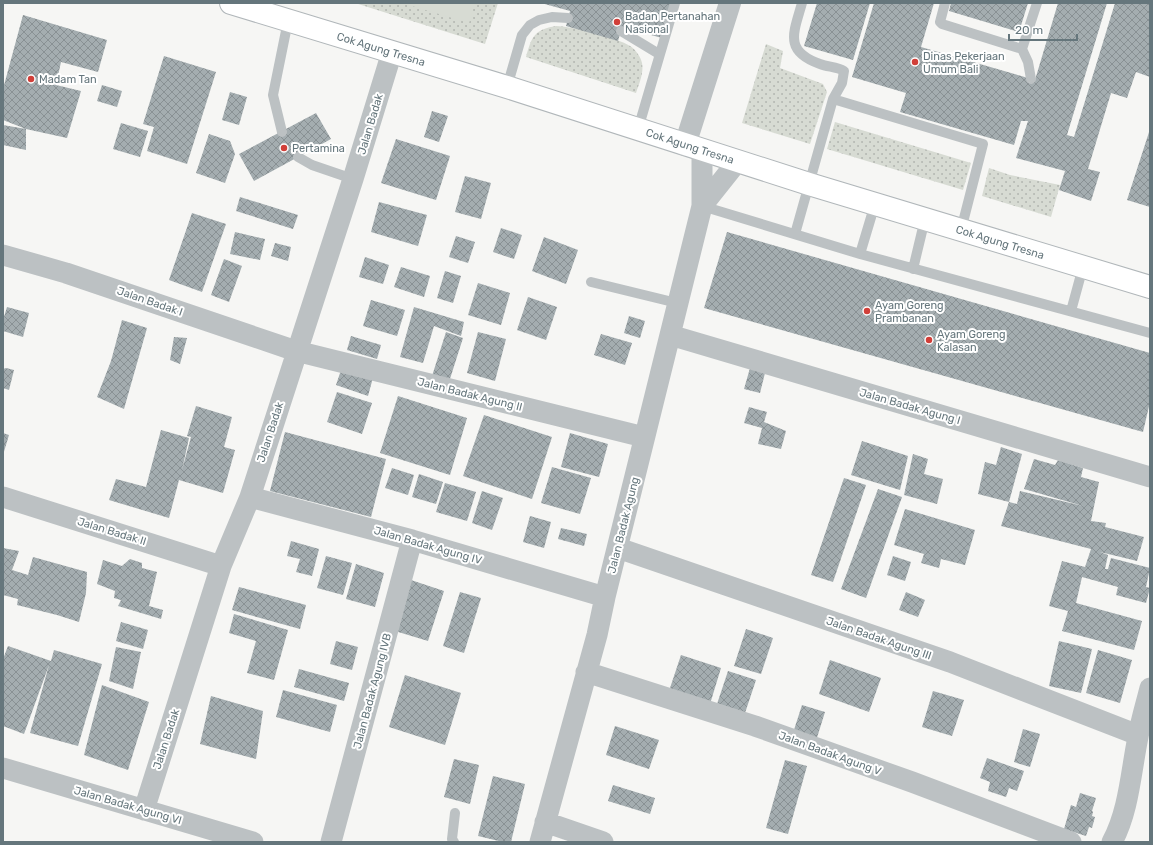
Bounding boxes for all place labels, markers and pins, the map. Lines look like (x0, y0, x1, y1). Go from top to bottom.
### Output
place label: Badan Pertanahan Nasional (625, 10, 720, 36)
marker: Badan Pertanahan Nasional (612, 17, 622, 27)
place label: Dinas Pekerjaan Umum Bali (923, 50, 1005, 76)
marker: Dinas Pekerjaan Umum Bali (910, 57, 920, 67)
place label: Madam Tan (39, 73, 97, 86)
marker: Madam Tan (26, 74, 36, 84)
place label: Pertamina (292, 142, 345, 155)
marker: Pertamina (279, 143, 289, 153)
place label: Ayam Goreng Prambanan (875, 299, 944, 325)
marker: Ayam Goreng Prambanan (862, 306, 872, 316)
place label: Ayam Goreng Kalasan (937, 328, 1006, 354)
marker: Ayam Goreng Kalasan (924, 335, 934, 345)

